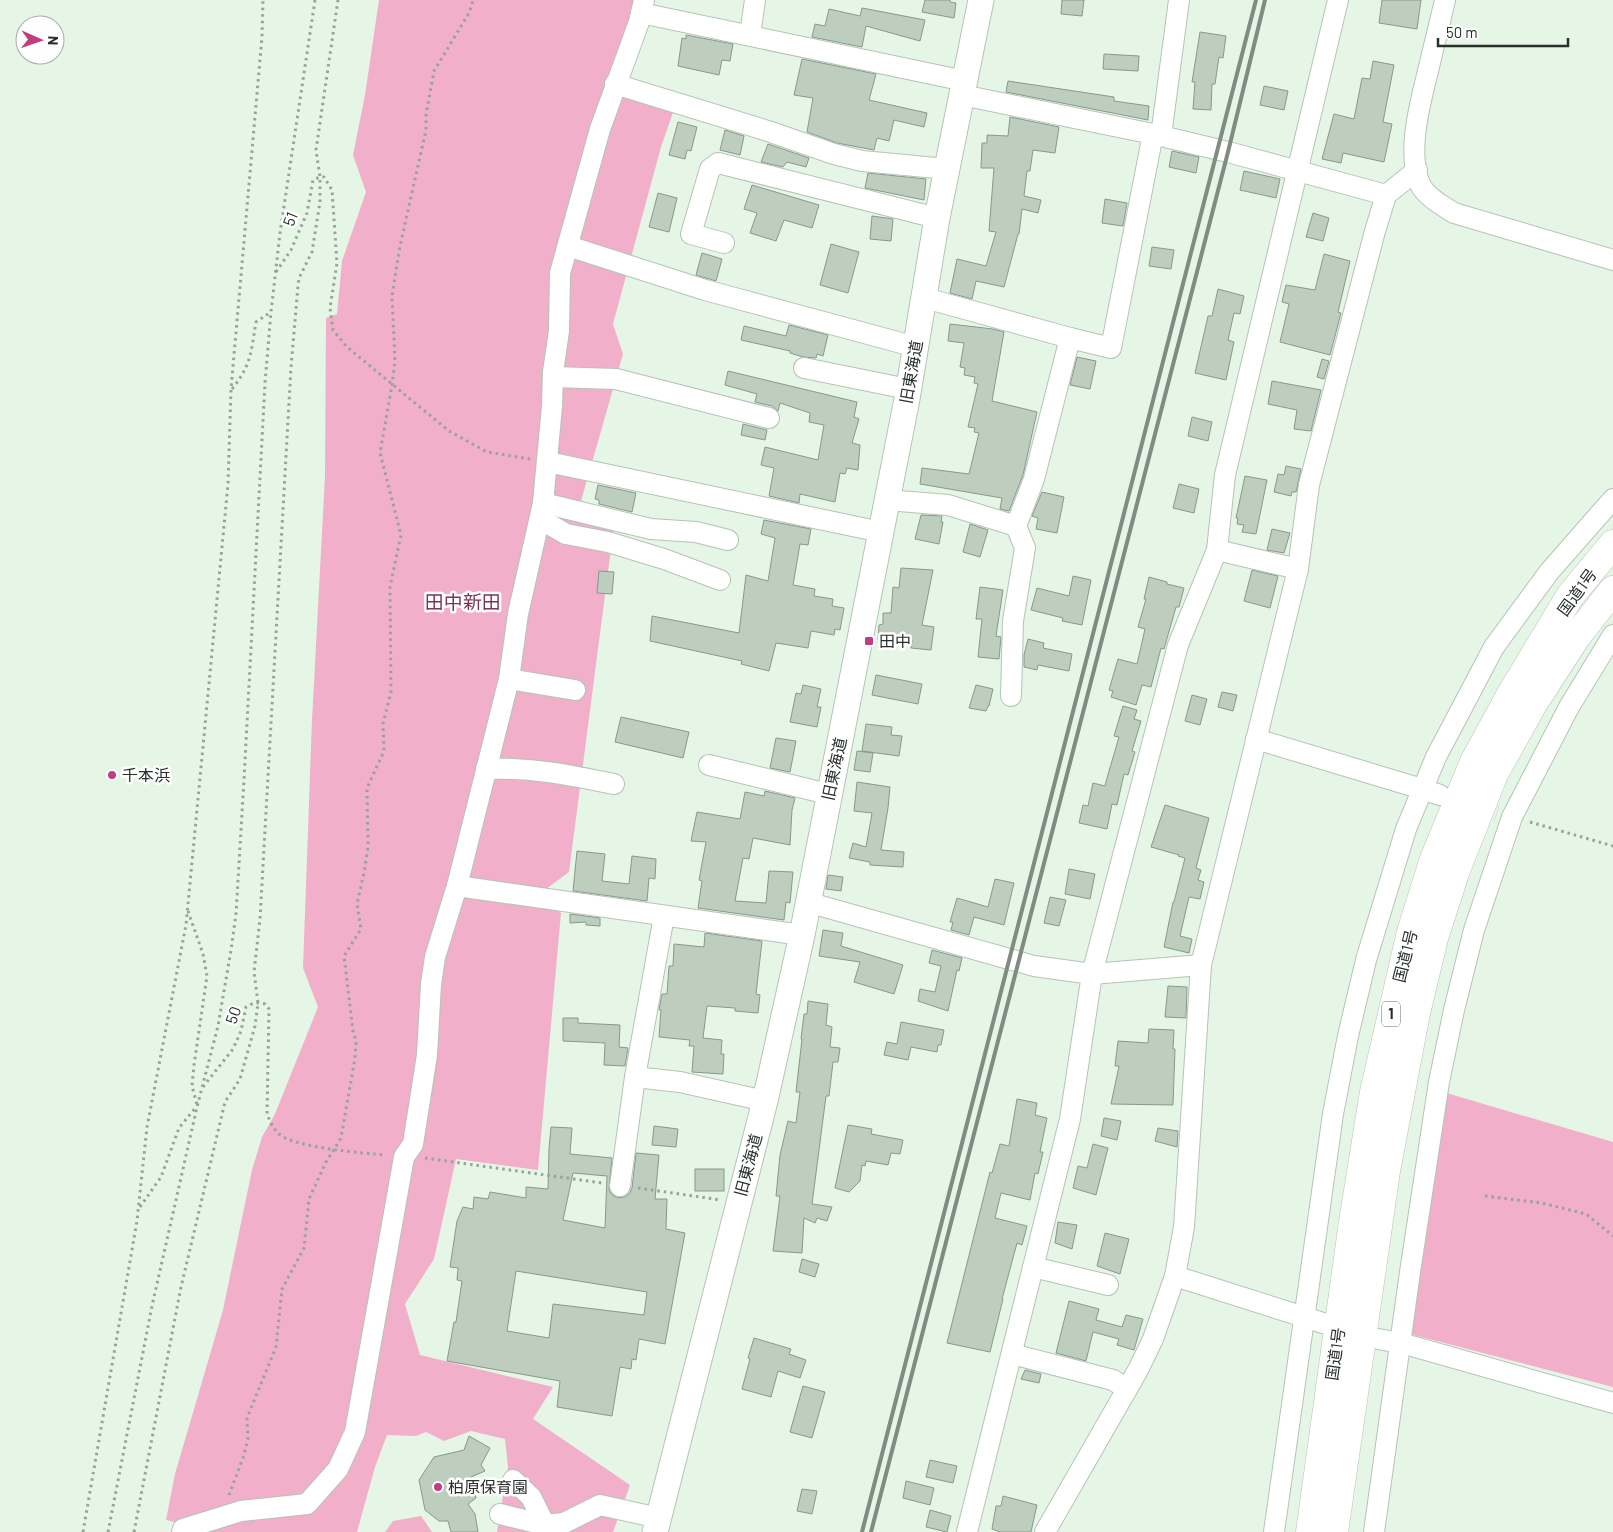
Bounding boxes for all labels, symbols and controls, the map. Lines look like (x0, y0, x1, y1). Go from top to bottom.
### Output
north arrow (15, 15, 65, 65)
scale bar (1438, 15, 1568, 47)
text: 50 m (1446, 23, 1478, 41)
text: N (45, 36, 62, 45)
street label: 51 (278, 209, 301, 229)
street label: 旧東海道 (896, 339, 925, 405)
street label: 国道1号 (1553, 564, 1600, 619)
district label: 田中新田 (425, 590, 501, 613)
place label: 田中 (879, 631, 911, 650)
marker: 田中 (863, 635, 875, 647)
street label: 旧東海道 (818, 736, 849, 802)
place label: 千本浜 (122, 765, 170, 784)
marker: 千本浜 (106, 769, 118, 781)
street label: 国道1号 (1389, 928, 1420, 984)
road number: 1 (1382, 1002, 1400, 1026)
street label: 50 (221, 1003, 244, 1026)
street label: 旧東海道 (730, 1131, 765, 1198)
street label: 国道1号 (1321, 1326, 1348, 1382)
place label: 柏原保育園 (448, 1477, 528, 1496)
marker: 柏原保育園 (432, 1481, 444, 1493)

